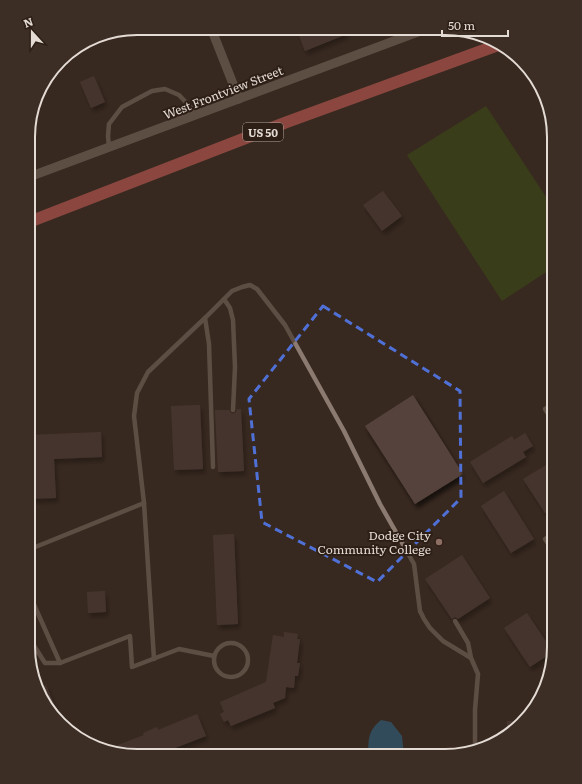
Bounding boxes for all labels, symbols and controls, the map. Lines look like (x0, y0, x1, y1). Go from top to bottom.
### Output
north arrow (12, 12, 52, 52)
scale bar (442, 12, 508, 38)
text: N (21, 13, 35, 31)
text: 50 m (448, 16, 475, 34)
street label: West Frontview Street (161, 61, 286, 123)
road number: US 50 (243, 123, 283, 141)
place label: Dodge City Community College (317, 526, 431, 558)
marker: Dodge City Community College (434, 537, 444, 547)

